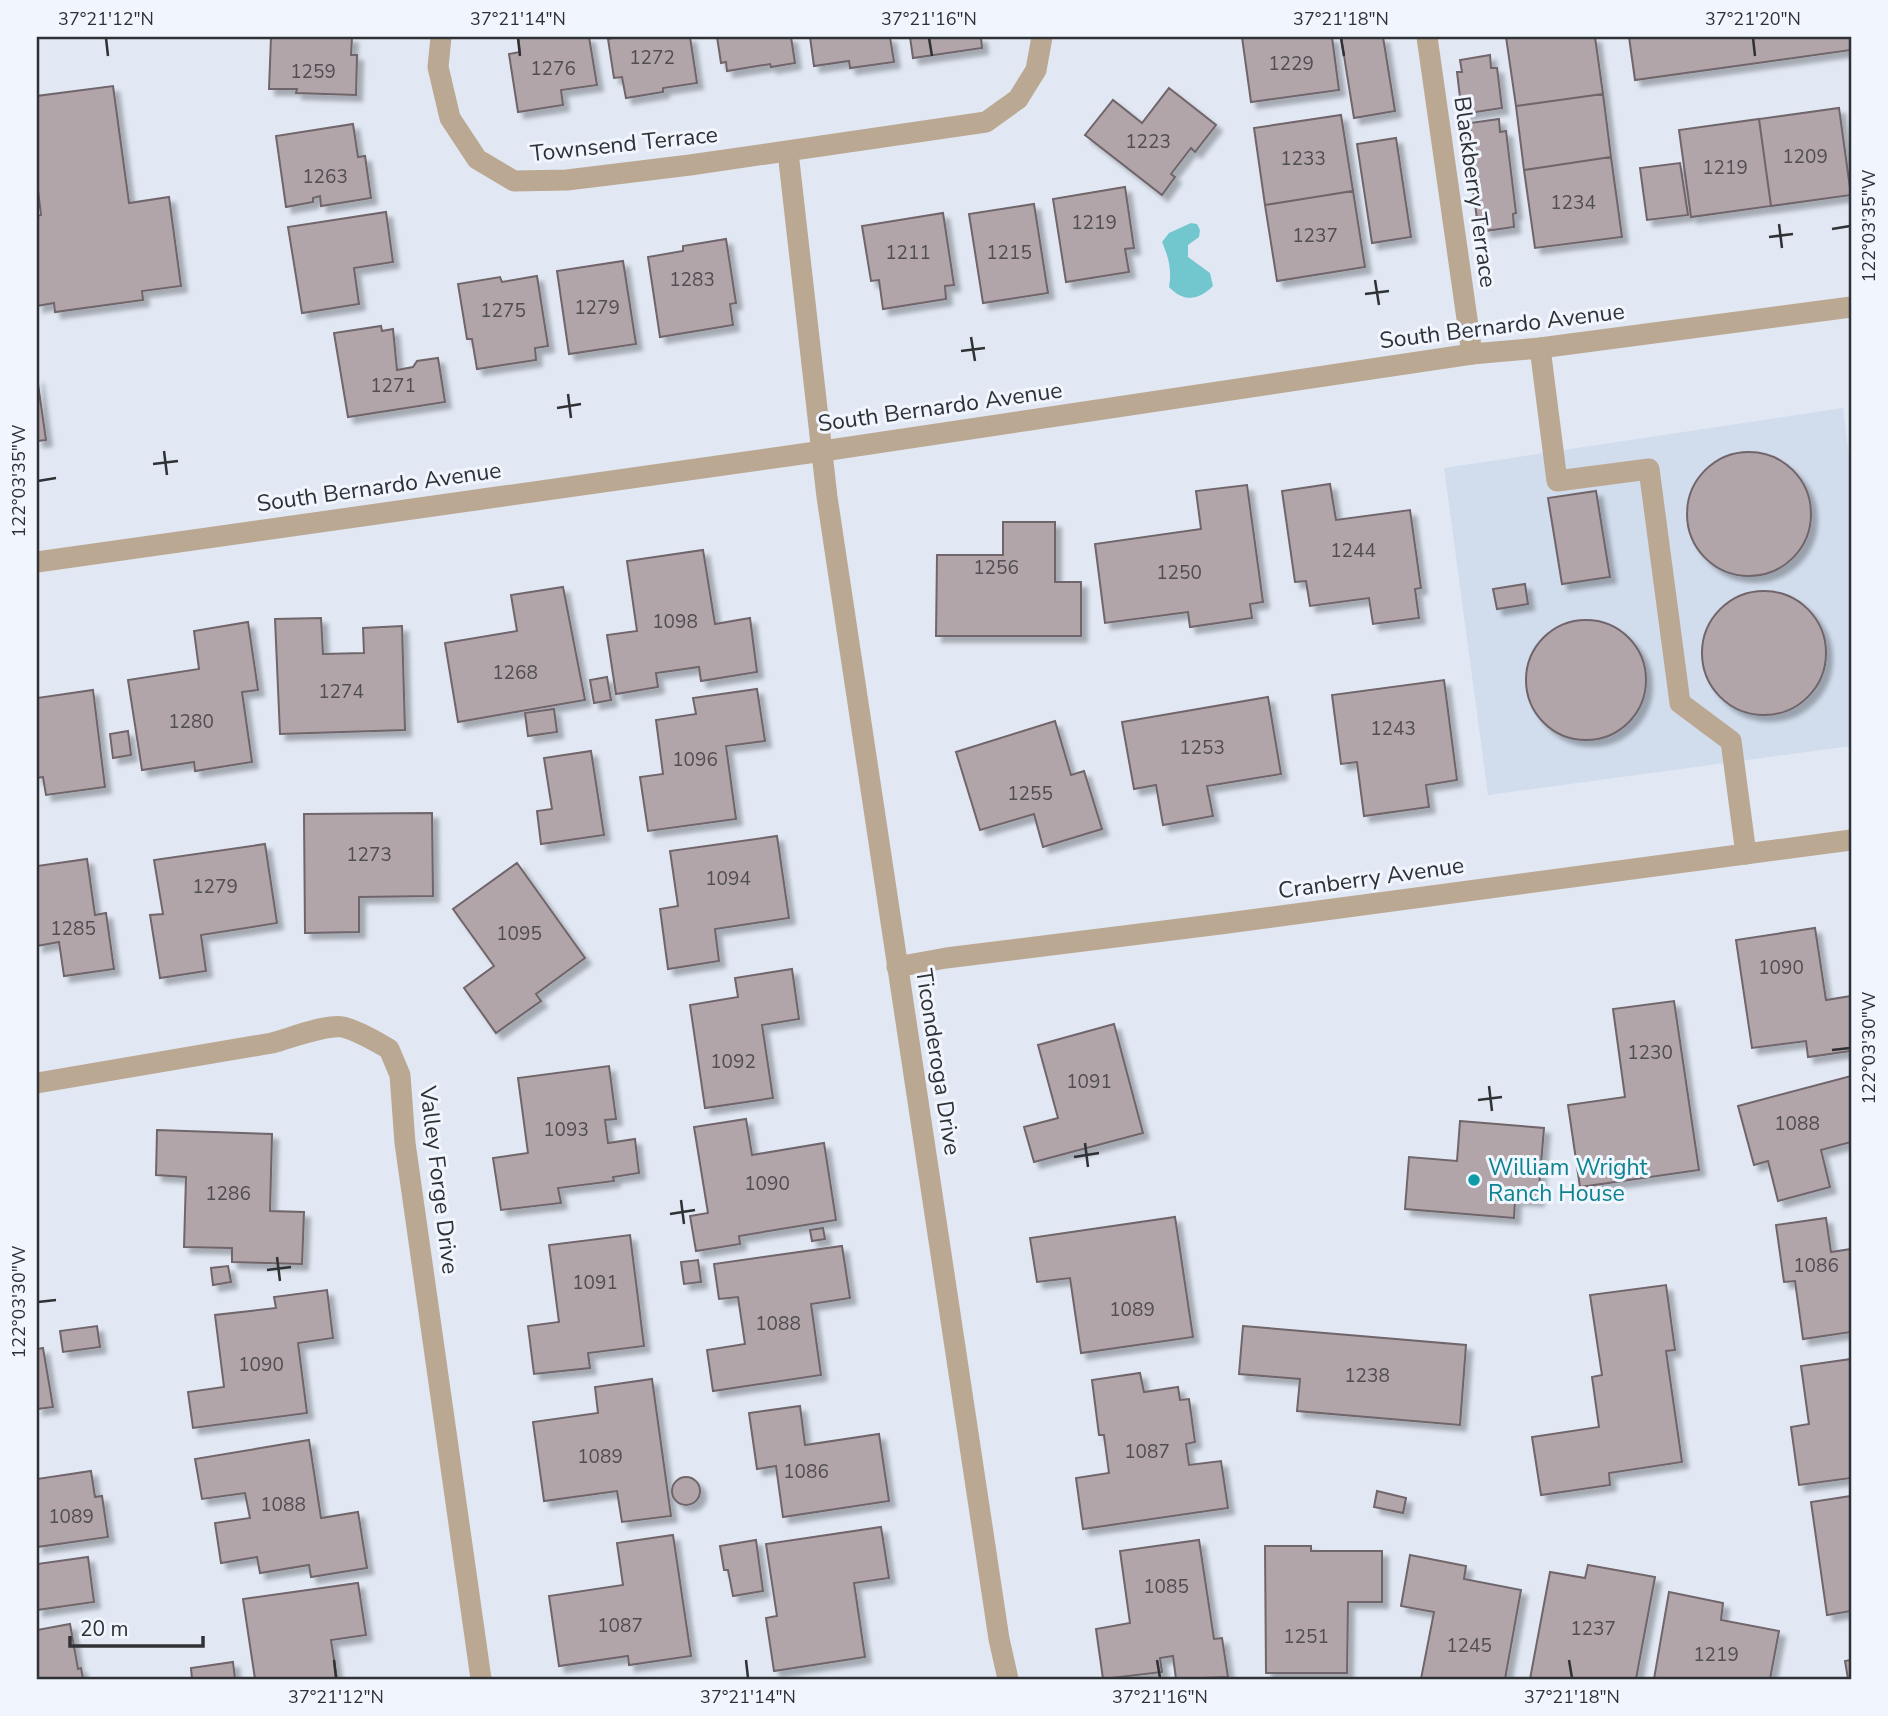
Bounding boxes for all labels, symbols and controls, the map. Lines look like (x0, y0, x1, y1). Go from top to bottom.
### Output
text: 37°21'12"N (58, 7, 154, 31)
text: 37°21'14"N (470, 7, 566, 31)
text: 37°21'16"N (881, 7, 977, 31)
text: 37°21'18"N (1293, 7, 1389, 31)
text: 37°21'20"N (1705, 7, 1801, 31)
house number: 1272 (629, 45, 675, 71)
house number: 1229 (1268, 51, 1314, 77)
house number: 1276 (530, 56, 576, 82)
house number: 1259 (290, 59, 336, 85)
street label: Blackberry Terrace (1446, 94, 1504, 290)
street label: Townsend Terrace (529, 119, 719, 169)
house number: 1223 (1125, 129, 1171, 155)
house number: 1209 (1782, 144, 1828, 170)
house number: 1233 (1280, 146, 1326, 172)
house number: 1219 (1702, 155, 1748, 181)
house number: 1263 (302, 164, 348, 190)
text: 122°03'35"W (1857, 169, 1881, 283)
house number: 1234 (1550, 190, 1596, 216)
house number: 1219 (1071, 210, 1117, 236)
house number: 1237 (1292, 223, 1338, 249)
house number: 1211 (885, 240, 931, 266)
house number: 1215 (986, 240, 1032, 266)
house number: 1283 (669, 267, 715, 293)
house number: 1279 (574, 295, 620, 321)
street label: South Bernardo Avenue (1378, 296, 1626, 356)
house number: 1275 (480, 298, 526, 324)
house number: 1271 (370, 373, 416, 399)
street label: South Bernardo Avenue (816, 374, 1064, 440)
text: 122°03'35"W (7, 424, 31, 538)
street label: South Bernardo Avenue (255, 454, 503, 520)
house number: 1244 (1330, 538, 1376, 564)
house number: 1256 (973, 555, 1019, 581)
house number: 1250 (1156, 560, 1202, 586)
house number: 1098 (652, 609, 698, 635)
house number: 1268 (492, 660, 538, 686)
house number: 1274 (318, 679, 364, 705)
house number: 1280 (168, 709, 214, 735)
house number: 1243 (1370, 716, 1416, 742)
house number: 1253 (1179, 735, 1225, 761)
house number: 1096 (672, 747, 718, 773)
house number: 1255 (1007, 781, 1053, 807)
house number: 1273 (346, 842, 392, 868)
street label: Cranberry Avenue (1276, 850, 1466, 906)
house number: 1094 (705, 866, 751, 892)
house number: 1279 (192, 874, 238, 900)
house number: 1285 (50, 916, 96, 942)
house number: 1095 (496, 921, 542, 947)
house number: 1090 (1758, 955, 1804, 981)
street label: Ticonderoga Drive (908, 967, 968, 1157)
text: 122°03'30"W (1857, 991, 1881, 1105)
house number: 1230 (1627, 1040, 1673, 1066)
house number: 1092 (710, 1049, 756, 1075)
house number: 1091 (1066, 1069, 1112, 1095)
street label: Valley Forge Drive (412, 1083, 466, 1276)
house number: 1088 (1774, 1111, 1820, 1137)
house number: 1093 (543, 1117, 589, 1143)
place label: William Wright Ranch House (1488, 1152, 1649, 1209)
house number: 1090 (744, 1171, 790, 1197)
marker: William Wright Ranch House (1466, 1172, 1482, 1188)
house number: 1286 (205, 1181, 251, 1207)
text: 122°03'30"W (7, 1245, 31, 1359)
house number: 1086 (1793, 1253, 1839, 1279)
house number: 1091 (572, 1270, 618, 1296)
house number: 1089 (1109, 1297, 1155, 1323)
house number: 1088 (755, 1311, 801, 1337)
house number: 1090 (238, 1352, 284, 1378)
house number: 1238 (1344, 1363, 1390, 1389)
house number: 1087 (1124, 1439, 1170, 1465)
house number: 1089 (577, 1444, 623, 1470)
house number: 1086 (783, 1459, 829, 1485)
house number: 1088 (260, 1492, 306, 1518)
house number: 1089 (48, 1504, 94, 1530)
house number: 1085 (1143, 1574, 1189, 1600)
scale bar (70, 1604, 203, 1648)
house number: 1087 (597, 1613, 643, 1639)
text: 20 m (80, 1615, 129, 1643)
house number: 1237 (1570, 1616, 1616, 1642)
house number: 1251 (1283, 1624, 1329, 1650)
house number: 1245 (1446, 1633, 1492, 1659)
house number: 1219 (1693, 1642, 1739, 1668)
text: 37°21'12"N (288, 1685, 384, 1709)
text: 37°21'14"N (700, 1685, 796, 1709)
text: 37°21'16"N (1112, 1685, 1208, 1709)
text: 37°21'18"N (1524, 1685, 1620, 1709)

